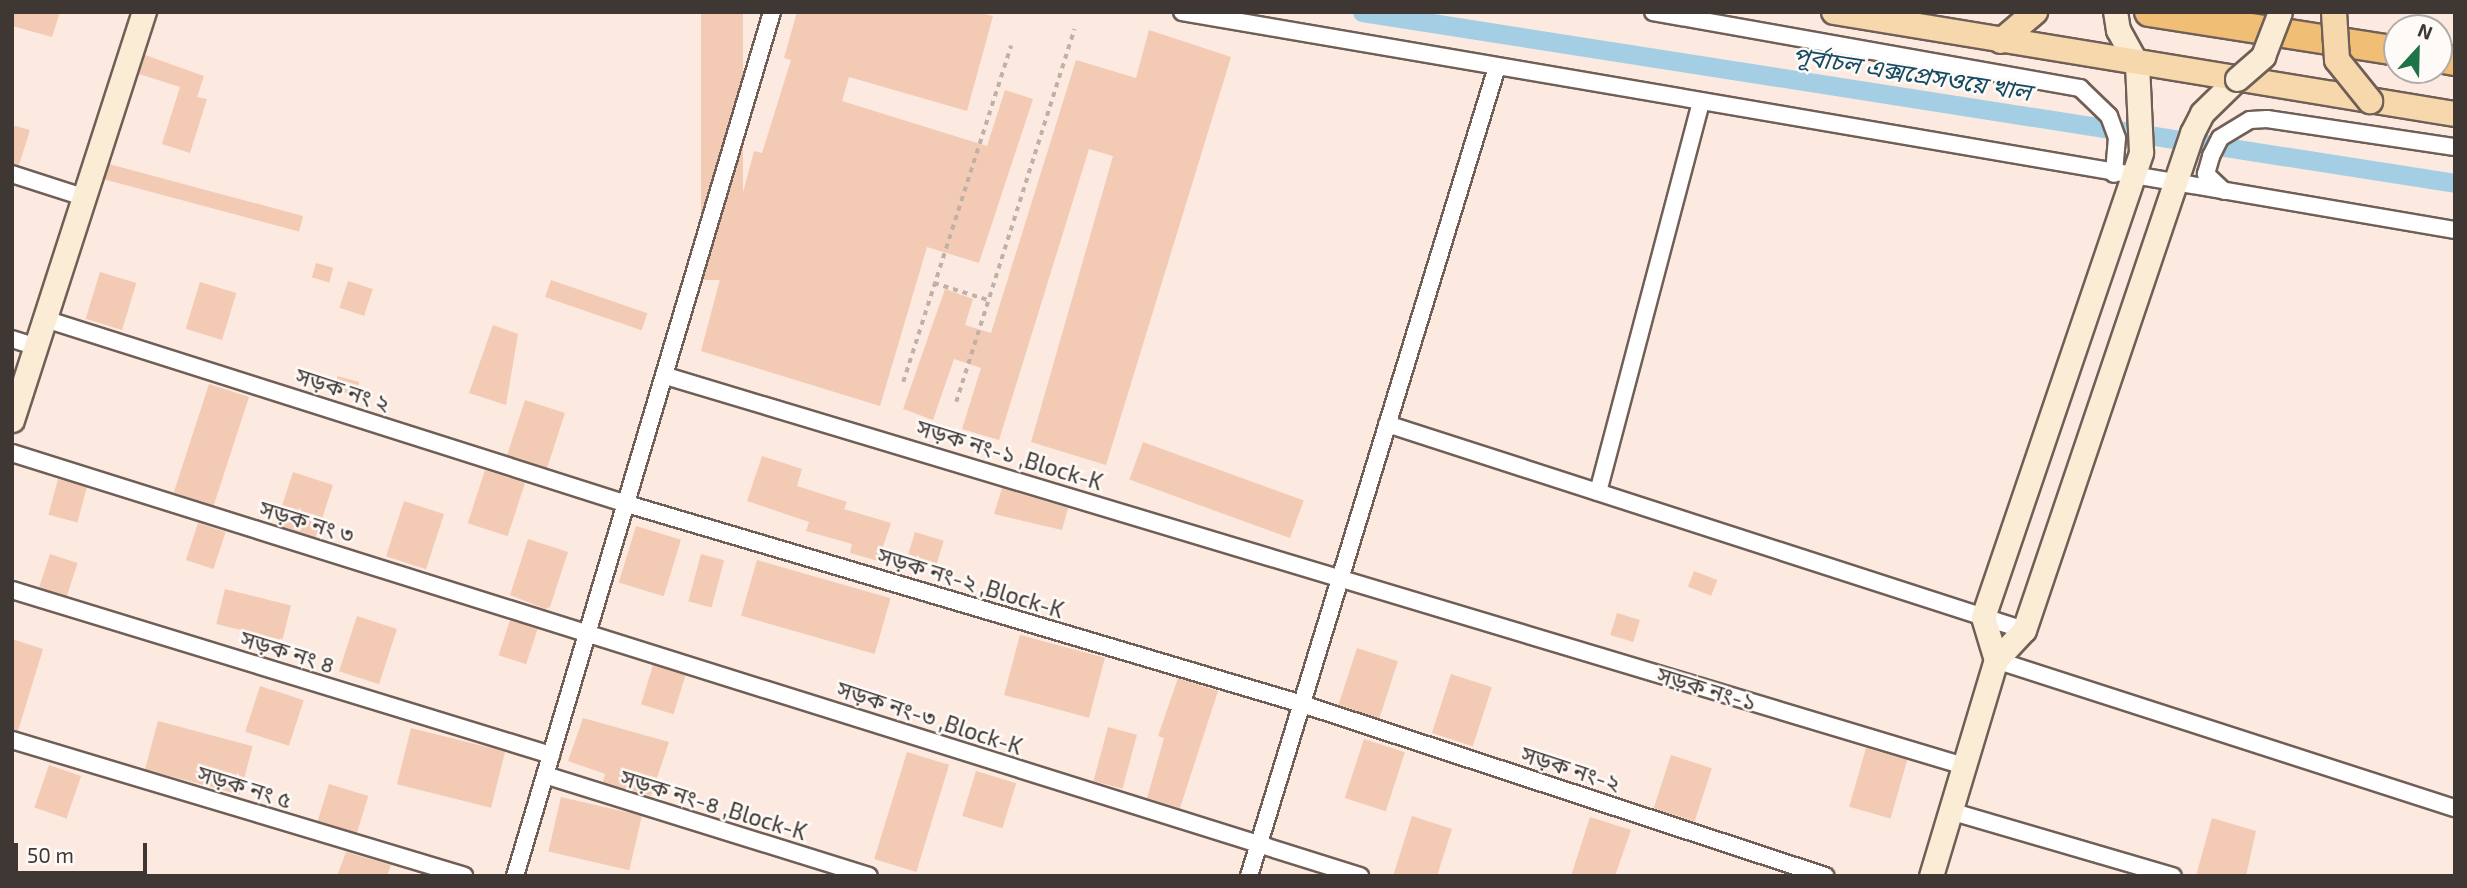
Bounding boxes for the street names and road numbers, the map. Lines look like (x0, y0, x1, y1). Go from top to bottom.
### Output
street label: সড়ক নং ২ (293, 361, 393, 417)
street label: সড়ক নং-১ ,Block-K (914, 413, 1106, 495)
street label: সড়ক নং ৩ (257, 494, 357, 548)
street label: সড়ক নং-২ ,Block-K (875, 541, 1067, 623)
street label: সড়ক নং ৪ (238, 624, 338, 678)
street label: সড়ক নং-১ (1654, 660, 1760, 716)
street label: সড়ক নং-৩ ,Block-K (834, 674, 1026, 760)
street label: সড়ক নং-২ (1518, 739, 1624, 797)
street label: সড়ক নং ৫ (195, 759, 295, 813)
street label: সড়ক নং-৪ ,Block-K (618, 763, 810, 845)

